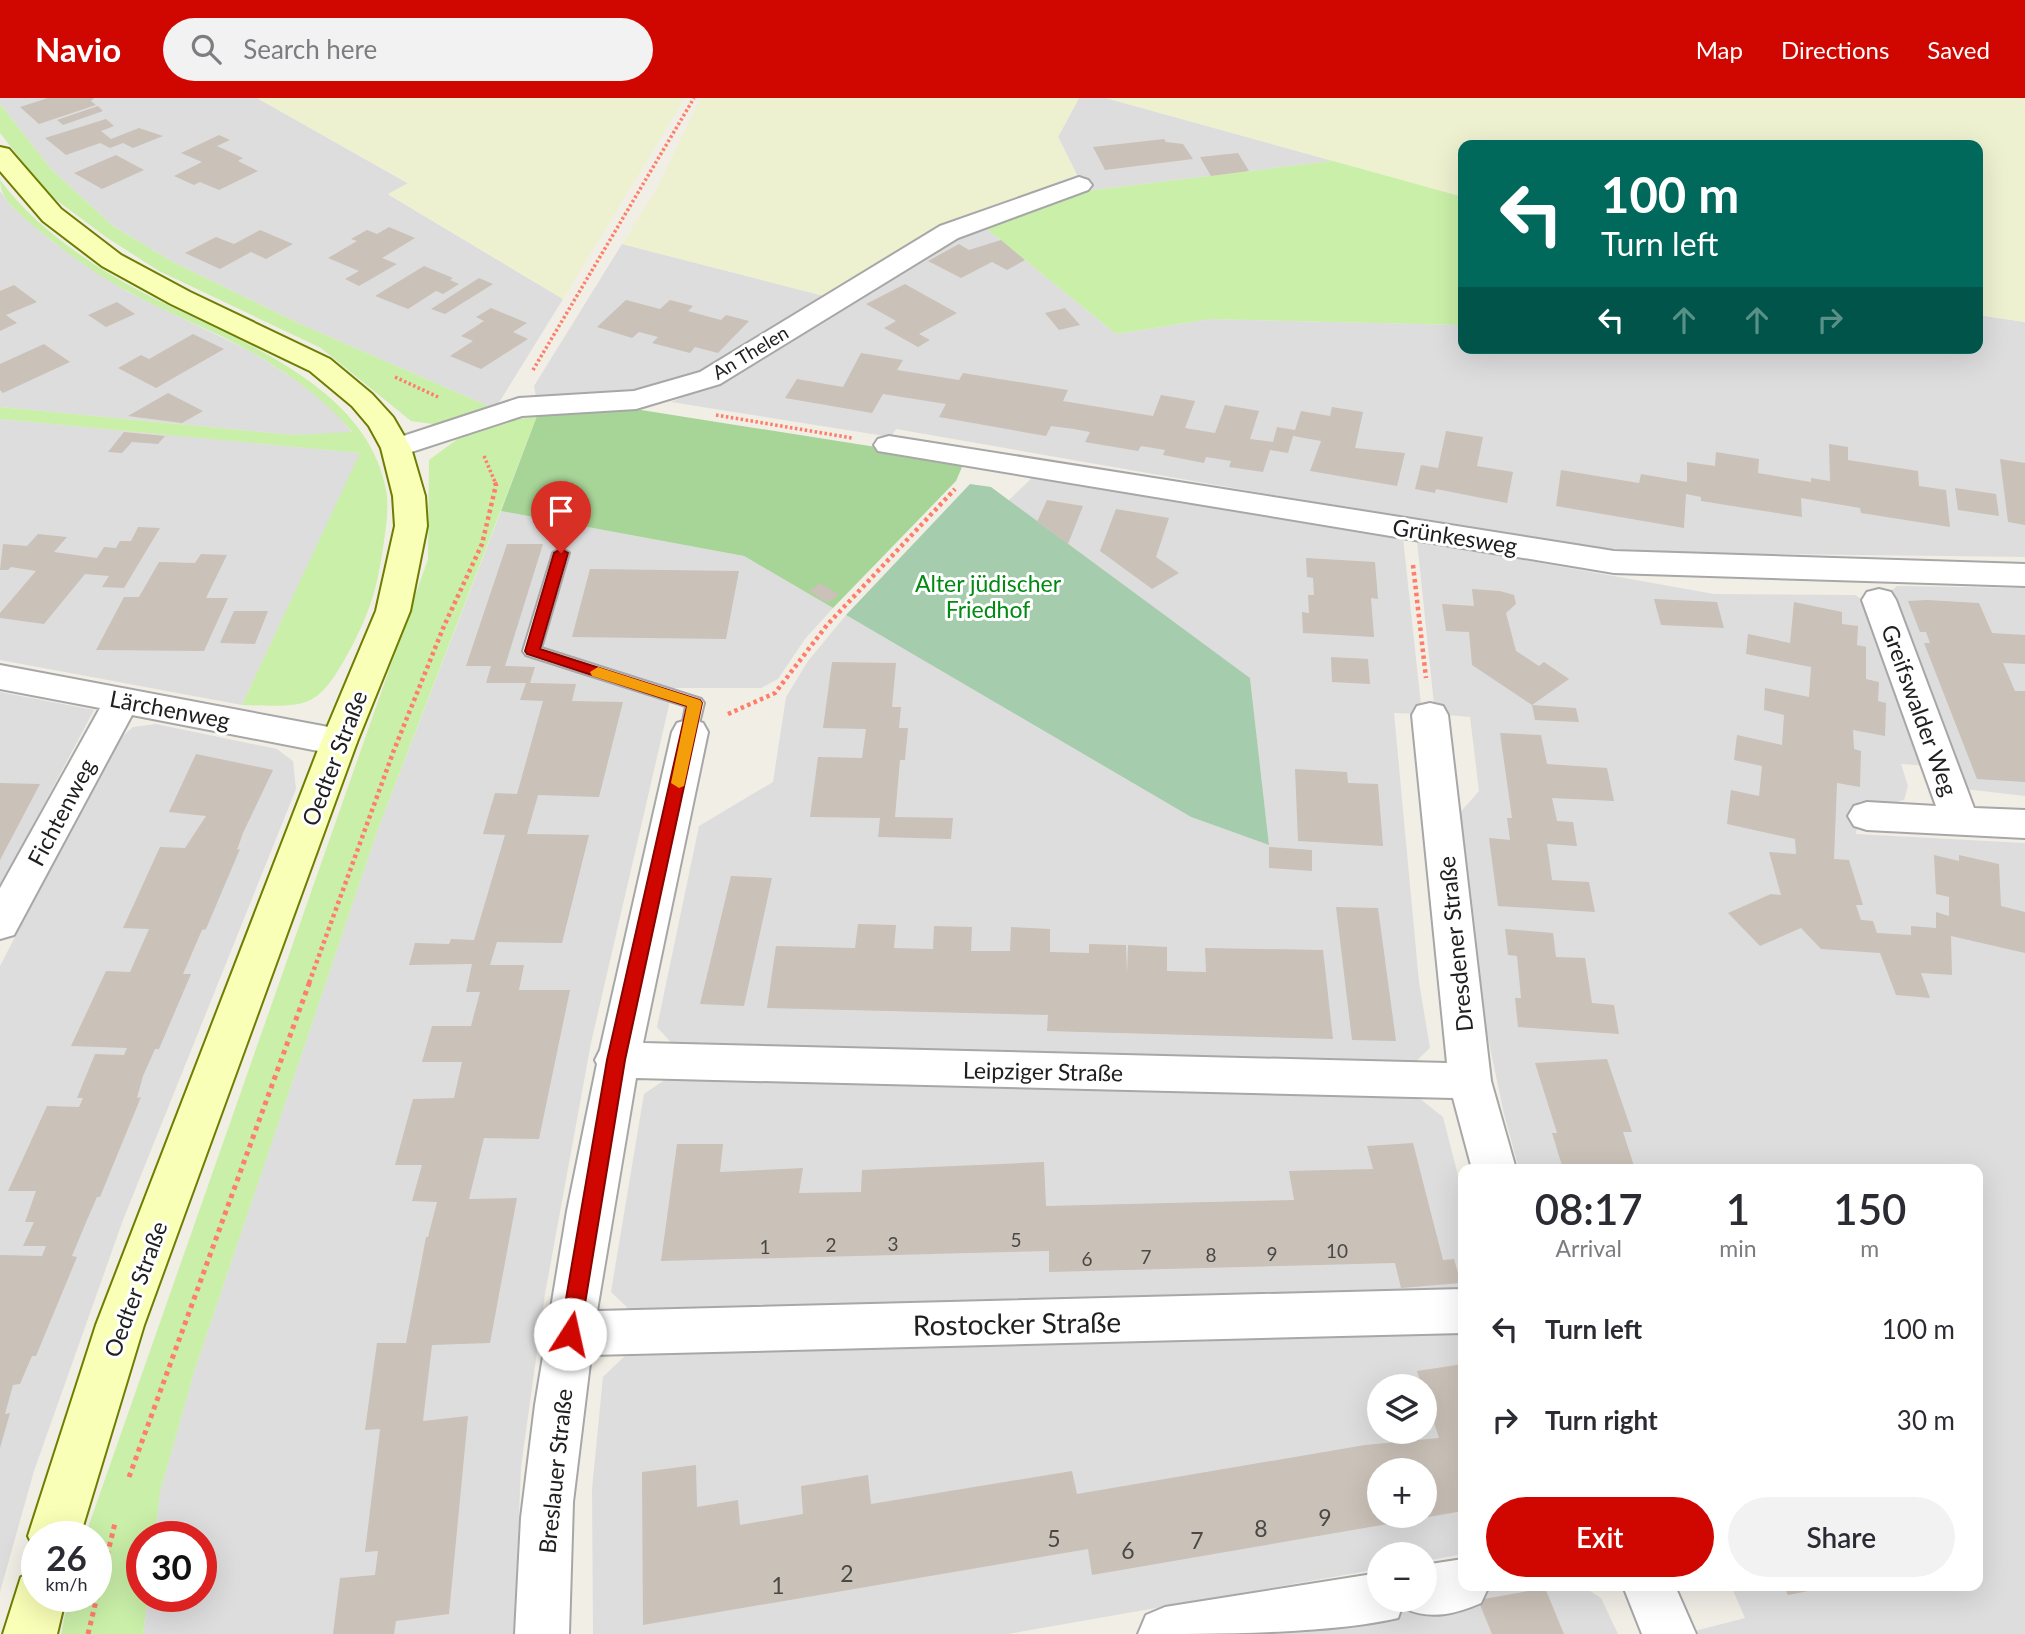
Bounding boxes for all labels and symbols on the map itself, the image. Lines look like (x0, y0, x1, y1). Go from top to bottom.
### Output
street label: An Thelen (708, 320, 792, 384)
pin (531, 481, 591, 553)
street label: Grünkesweg (1391, 512, 1519, 560)
park label: Alter jüdischer Friedhof (915, 569, 1062, 623)
street label: Greifswalder Weg (1876, 621, 1964, 799)
street label: Lärchenweg (108, 684, 233, 734)
street label: Oedter Straße (295, 686, 373, 830)
street label: Fichtenweg (21, 754, 101, 870)
street label: Dresdener Straße (1432, 855, 1478, 1033)
street label: Leipziger Straße (963, 1056, 1123, 1086)
street label: Oedter Straße (97, 1217, 173, 1361)
house number: 5 (1010, 1228, 1022, 1251)
house number: 3 (887, 1232, 899, 1255)
house number: 2 (825, 1233, 837, 1256)
house number: 1 (759, 1235, 771, 1258)
house number: 10 (1326, 1239, 1348, 1262)
house number: 9 (1266, 1242, 1278, 1265)
house number: 8 (1205, 1243, 1217, 1266)
house number: 7 (1140, 1245, 1152, 1268)
house number: 6 (1081, 1247, 1093, 1270)
position arrow (533, 1297, 607, 1371)
street label: Rostocker Straße (913, 1304, 1121, 1342)
street label: Breslauer Straße (532, 1387, 578, 1555)
house number: 9 (1318, 1503, 1332, 1531)
house number: 8 (1254, 1514, 1268, 1542)
speed limit sign: 30 (126, 1521, 217, 1612)
house number: 5 (1047, 1524, 1061, 1552)
house number: 7 (1190, 1526, 1204, 1554)
house number: 6 (1121, 1536, 1135, 1564)
house number: 2 (840, 1559, 854, 1587)
house number: 1 (771, 1571, 785, 1599)

